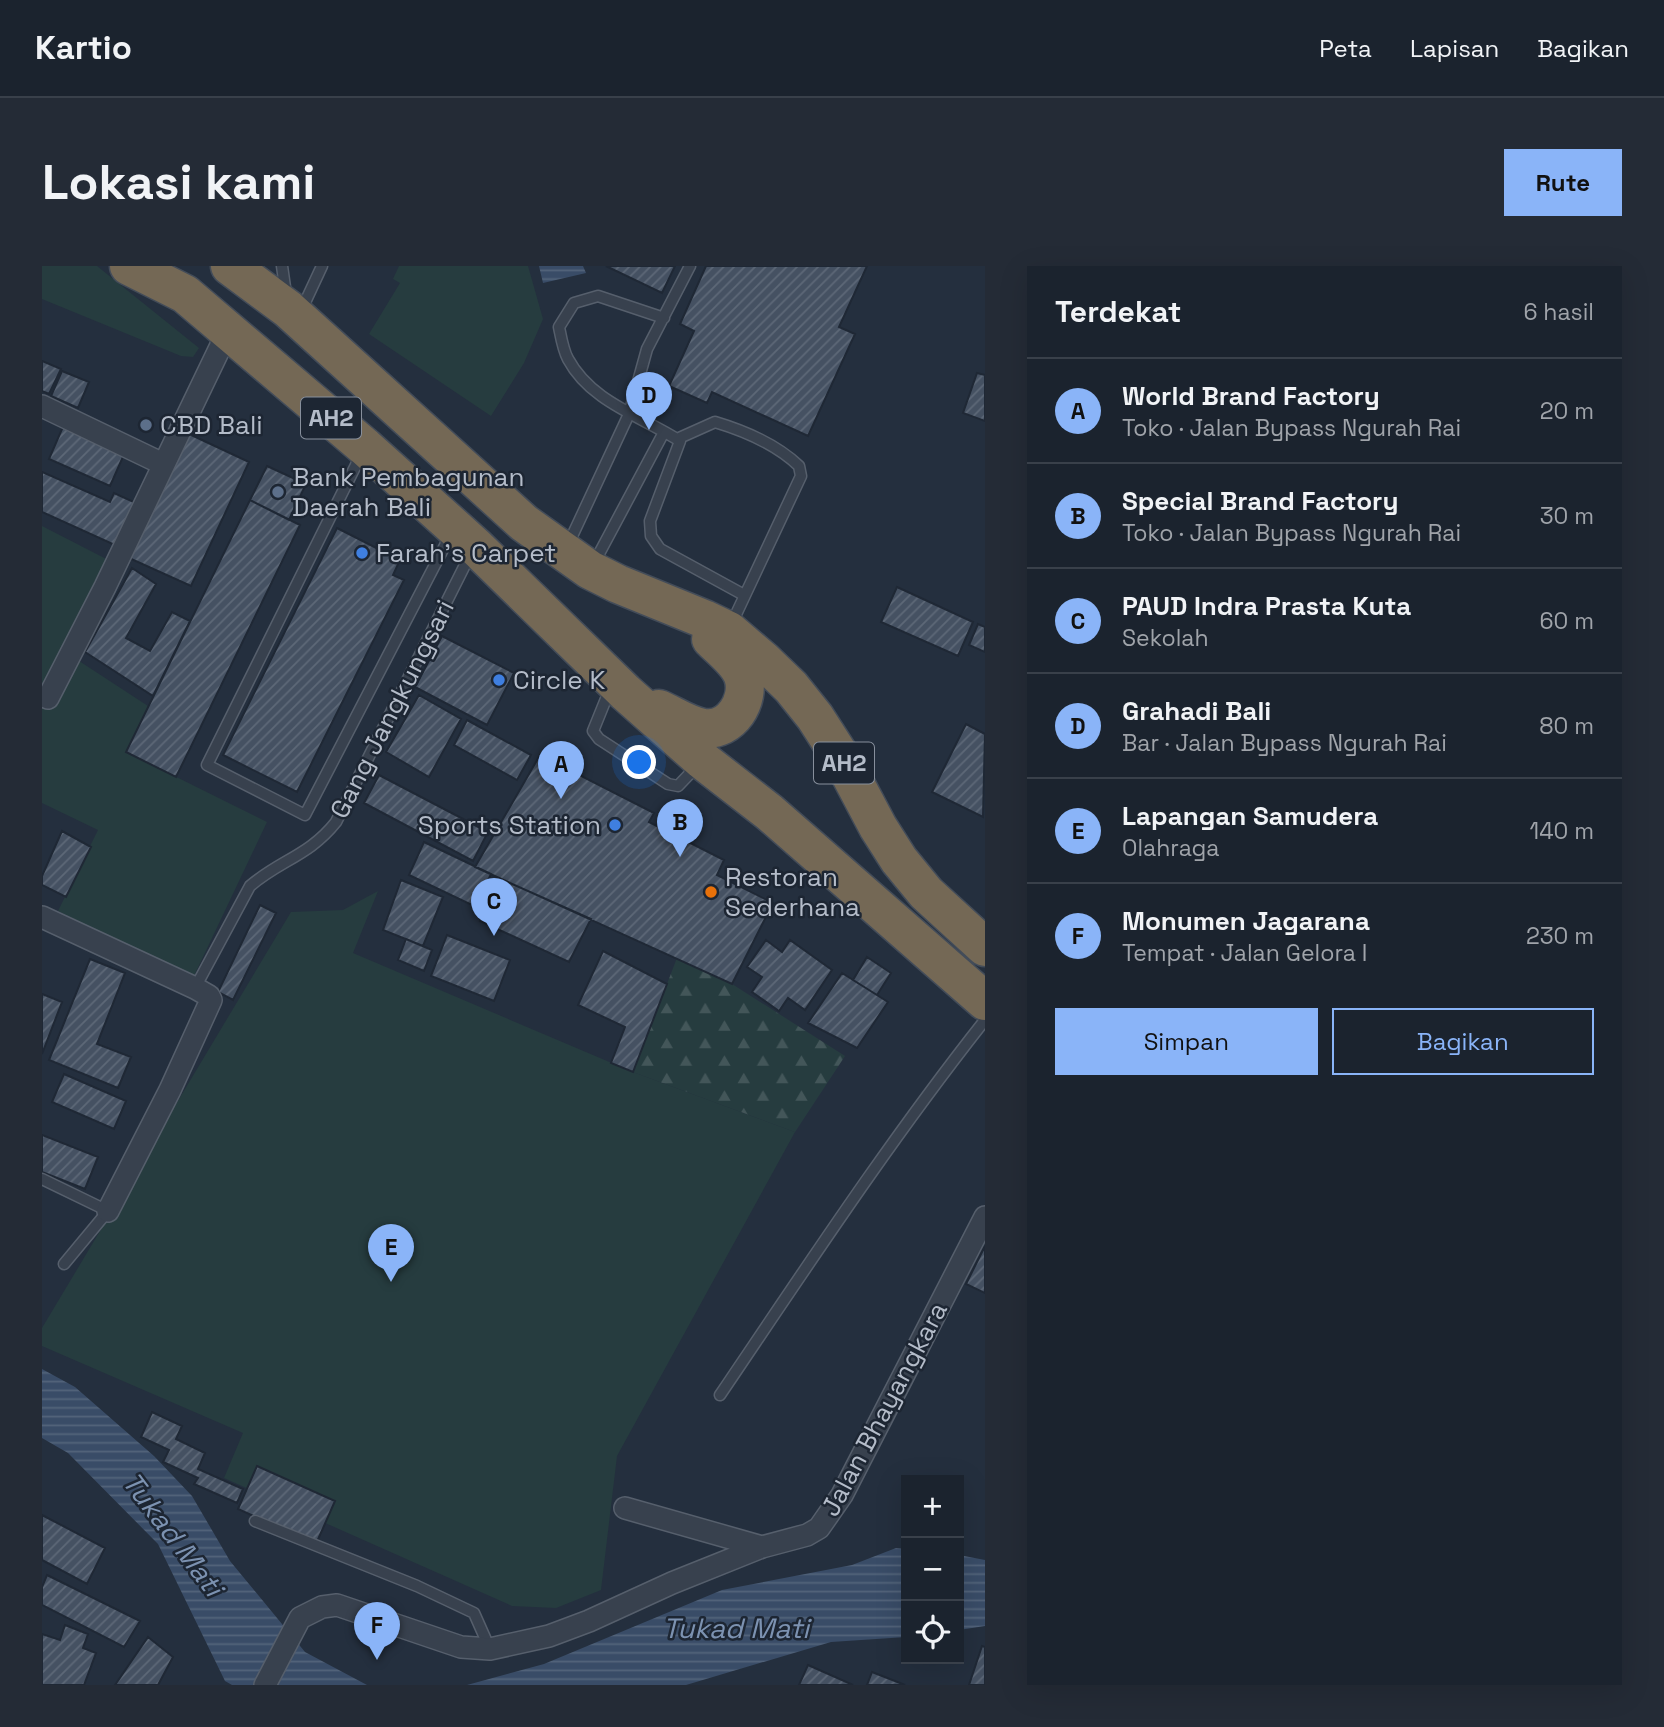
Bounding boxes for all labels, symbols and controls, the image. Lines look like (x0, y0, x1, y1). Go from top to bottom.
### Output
text: Kartio (35, 27, 132, 69)
text: Peta (1319, 33, 1372, 64)
text: Lapisan (1410, 33, 1499, 64)
text: Bagikan (1537, 33, 1629, 64)
button: Rute (1504, 149, 1622, 216)
text: Lokasi kami (42, 151, 315, 213)
text: Terdekat (1055, 292, 1181, 331)
text: 6 hasil (1523, 297, 1594, 327)
pin: D (626, 372, 672, 430)
text: World Brand Factory (1122, 379, 1380, 413)
text: A (1071, 396, 1085, 426)
text: 20 m (1540, 396, 1594, 426)
road number: AH2 (301, 398, 361, 438)
place label: CBD Bali (160, 408, 263, 442)
text: Toko · Jalan Bypass Ngurah Rai (1122, 413, 1461, 443)
marker: CBD Bali (138, 417, 154, 433)
place label: Bank Pembagunan Daerah Bali (292, 460, 524, 524)
marker: Bank Pembagunan Daerah Bali (270, 484, 286, 500)
text: Special Brand Factory (1122, 484, 1398, 518)
text: B (1070, 501, 1086, 531)
text: 30 m (1540, 501, 1594, 531)
text: Toko · Jalan Bypass Ngurah Rai (1122, 518, 1461, 548)
place label: Farah's Carpet (376, 536, 556, 570)
marker: Farah's Carpet (354, 545, 370, 561)
text: PAUD Indra Prasta Kuta (1122, 589, 1411, 623)
street label: Gang Jangkungsari (322, 594, 462, 824)
text: C (1071, 606, 1085, 636)
text: 60 m (1539, 606, 1594, 636)
text: Sekolah (1122, 623, 1209, 653)
place label: Circle K (513, 663, 605, 697)
marker: Circle K (491, 672, 507, 688)
text: Grahadi Bali (1122, 694, 1271, 728)
text: D (1070, 711, 1086, 741)
text: 80 m (1539, 711, 1594, 741)
text: Bar · Jalan Bypass Ngurah Rai (1122, 728, 1447, 758)
pin: A (538, 741, 584, 799)
road number: AH2 (814, 742, 874, 784)
your location (622, 745, 656, 779)
pin: B (657, 799, 703, 857)
text: Lapangan Samudera (1122, 799, 1378, 833)
place label: Sports Station (418, 808, 601, 842)
text: E (1072, 816, 1084, 846)
text: 140 m (1530, 816, 1594, 846)
marker: Sports Station (607, 817, 623, 833)
text: Olahraga (1122, 833, 1220, 863)
place label: Restoran Sederhana (725, 860, 860, 924)
pin: C (471, 878, 517, 936)
marker: Restoran Sederhana (703, 884, 719, 900)
text: Monumen Jagarana (1122, 904, 1370, 938)
text: F (1072, 921, 1084, 951)
text: 230 m (1526, 921, 1594, 951)
text: Tempat · Jalan Gelora I (1122, 938, 1367, 968)
button: Simpan (1055, 1008, 1318, 1075)
button: Bagikan (1332, 1008, 1594, 1075)
pin: E (368, 1224, 414, 1282)
street label: Jalan Bhayangkara (813, 1296, 955, 1522)
water label: Tukad Mati (115, 1465, 233, 1606)
map controls (901, 1475, 964, 1664)
button: + (901, 1475, 964, 1538)
button: − (901, 1538, 964, 1601)
button: locate (901, 1601, 964, 1664)
pin: F (354, 1602, 400, 1660)
water label: Tukad Mati (663, 1610, 812, 1646)

